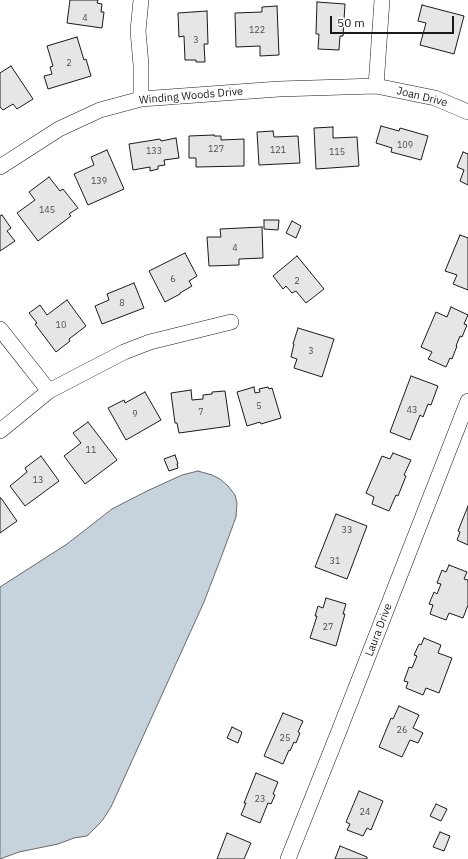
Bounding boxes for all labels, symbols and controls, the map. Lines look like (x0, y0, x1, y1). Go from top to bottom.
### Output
scale bar (332, 8, 456, 34)
house number: 4 (82, 13, 88, 23)
text: 50 m (337, 15, 365, 30)
house number: 122 (249, 25, 265, 35)
house number: 3 (193, 35, 199, 45)
house number: 2 (66, 58, 72, 68)
street label: Joan Drive (395, 84, 449, 110)
street label: Winding Woods Drive (138, 85, 244, 107)
house number: 109 (397, 140, 413, 150)
house number: 127 (208, 144, 224, 154)
house number: 121 (270, 145, 286, 155)
house number: 133 (146, 146, 162, 156)
house number: 115 (329, 147, 345, 157)
house number: 139 (91, 176, 107, 186)
house number: 145 (39, 205, 55, 215)
house number: 4 (232, 243, 238, 253)
house number: 6 (170, 274, 176, 284)
house number: 2 (294, 276, 300, 286)
house number: 8 (119, 298, 125, 308)
house number: 10 (56, 320, 66, 330)
house number: 3 (308, 346, 314, 356)
house number: 5 (256, 401, 262, 411)
house number: 43 (407, 405, 417, 415)
house number: 7 (198, 407, 204, 417)
house number: 9 (132, 409, 138, 419)
house number: 11 (86, 445, 96, 455)
house number: 13 (33, 475, 43, 485)
house number: 33 (342, 525, 352, 535)
house number: 31 (330, 556, 340, 566)
street label: Laura Drive (363, 602, 395, 658)
house number: 27 (323, 622, 333, 632)
house number: 26 (397, 725, 407, 735)
house number: 25 (280, 733, 290, 743)
house number: 23 (255, 794, 265, 804)
house number: 24 (360, 807, 370, 817)

